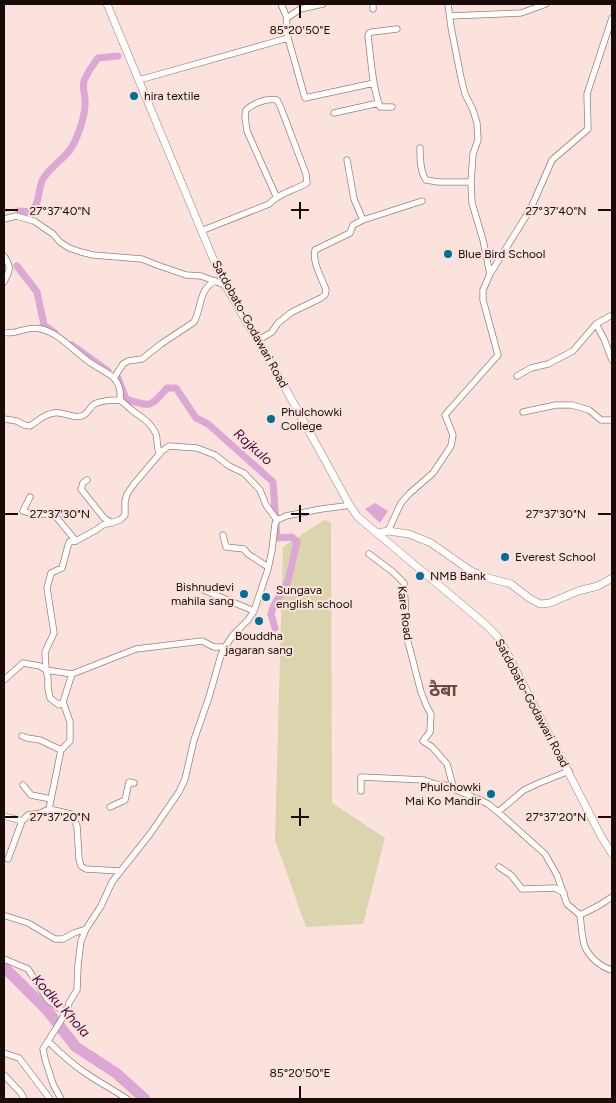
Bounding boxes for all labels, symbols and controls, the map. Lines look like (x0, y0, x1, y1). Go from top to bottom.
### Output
text: 85°20'50"E (269, 23, 331, 37)
place label: hira textile (144, 89, 200, 103)
marker: hira textile (128, 90, 140, 102)
text: 27°37'40"N (29, 204, 91, 218)
text: 27°37'40"N (525, 204, 587, 218)
place label: Blue Bird School (458, 247, 545, 261)
marker: Blue Bird School (442, 248, 454, 260)
street label: Satdobato-Godawari Road (209, 258, 291, 390)
place label: Phulchowki College (281, 405, 342, 433)
marker: Phulchowki College (265, 413, 277, 425)
water label: Rajkulo (230, 425, 276, 469)
text: 27°37'30"N (30, 507, 90, 521)
text: 27°37'30"N (526, 507, 586, 521)
place label: Everest School (515, 550, 596, 564)
marker: Everest School (499, 551, 511, 563)
place label: NMB Bank (430, 569, 486, 583)
marker: NMB Bank (414, 570, 426, 582)
place label: Bishnudevi mahila sang (171, 580, 234, 608)
place label: Sungava english school (276, 583, 352, 611)
street label: Kare Road (395, 585, 415, 641)
marker: Bishnudevi mahila sang (238, 588, 250, 600)
marker: Sungava english school (260, 591, 272, 603)
marker: Bouddha jagaran sang (253, 615, 265, 627)
place label: Bouddha jagaran sang (224, 629, 293, 657)
street label: Satdobato-Godawari Road (492, 636, 572, 770)
district label: ठैबा (429, 679, 457, 701)
place label: Phulchowki Mai Ko Mandir (405, 780, 481, 808)
marker: Phulchowki Mai Ko Mandir (485, 788, 497, 800)
text: 27°37'20"N (30, 810, 90, 824)
text: 27°37'20"N (526, 810, 586, 824)
water label: Kodku Khola (28, 971, 94, 1041)
text: 85°20'50"E (269, 1066, 331, 1080)

